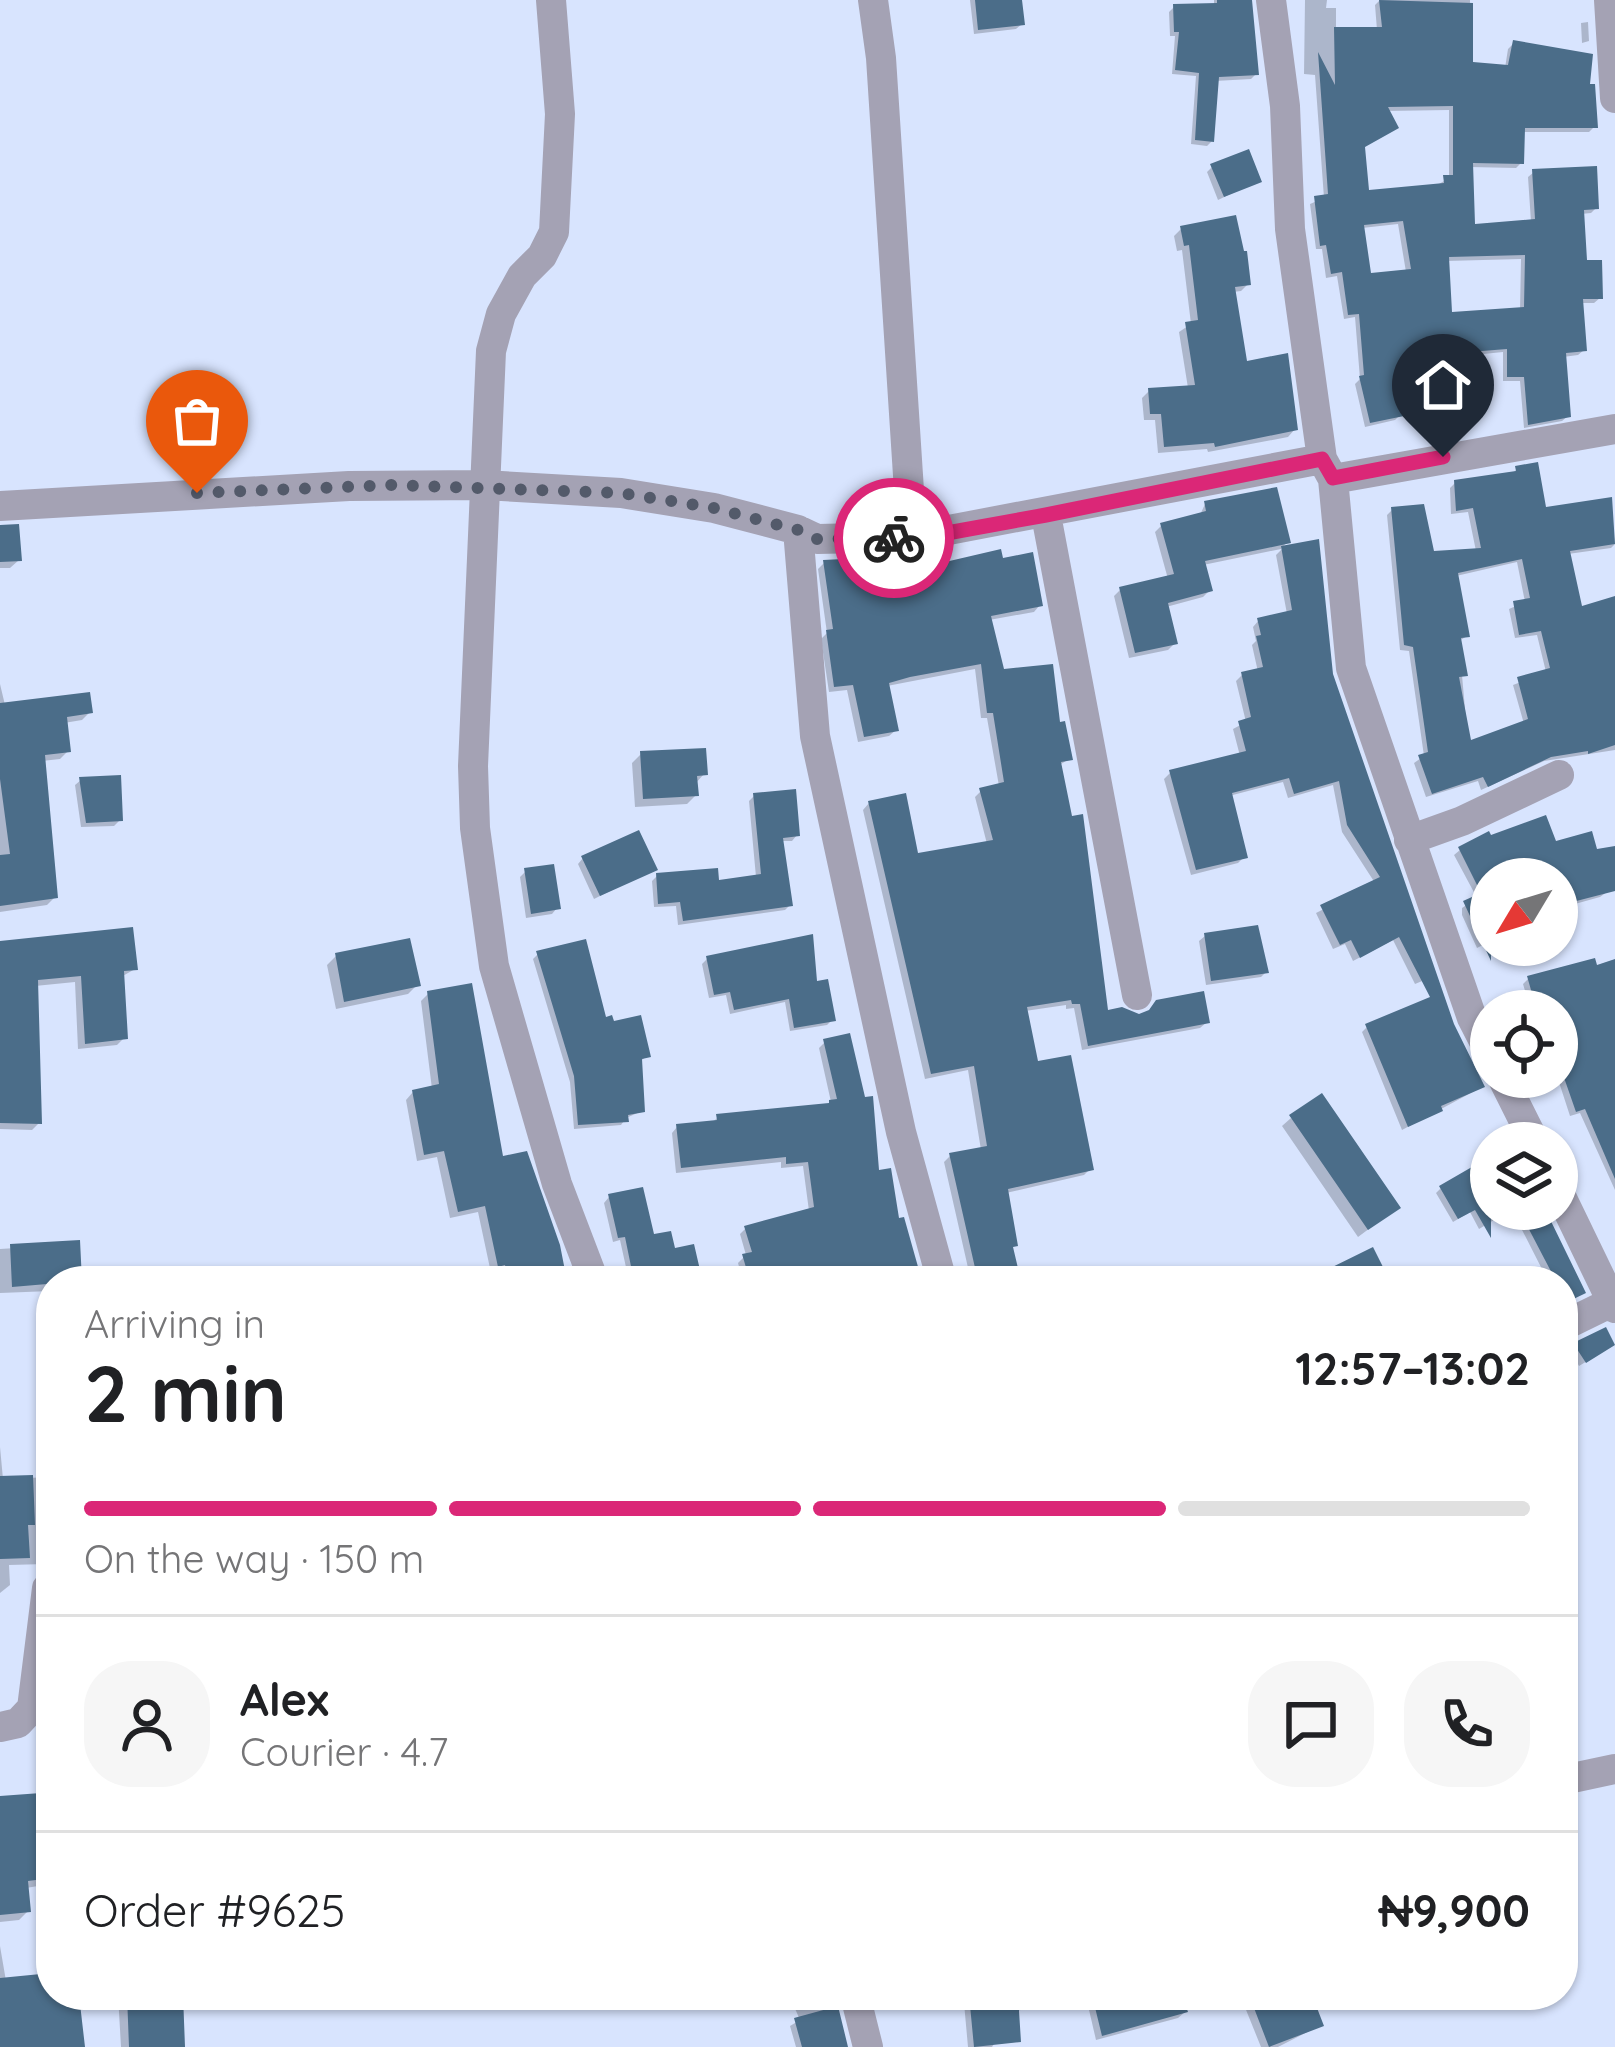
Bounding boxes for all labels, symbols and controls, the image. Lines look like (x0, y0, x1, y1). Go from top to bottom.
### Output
pin (1392, 334, 1494, 457)
icon: home (1410, 352, 1476, 418)
pin (146, 370, 248, 493)
icon: bag (164, 388, 230, 454)
courier (834, 478, 954, 598)
icon: bike (861, 505, 927, 571)
north arrow (1470, 858, 1578, 966)
map controls (1470, 858, 1578, 1230)
button: locate (1470, 990, 1578, 1098)
button: layers (1470, 1122, 1578, 1230)
text: Arriving in (84, 1299, 265, 1348)
text: 12:57–13:02 (1295, 1340, 1530, 1396)
text: 2 min (84, 1344, 287, 1442)
text: On the way · 150 m (84, 1534, 424, 1583)
button: person (84, 1661, 210, 1787)
button: chat (1248, 1661, 1374, 1787)
button: phone (1404, 1661, 1530, 1787)
text: Alex (240, 1671, 329, 1727)
text: Courier · 4.7 (240, 1727, 448, 1776)
text: Order #9625 (84, 1882, 345, 1938)
text: ₦9,900 (1379, 1882, 1530, 1938)

